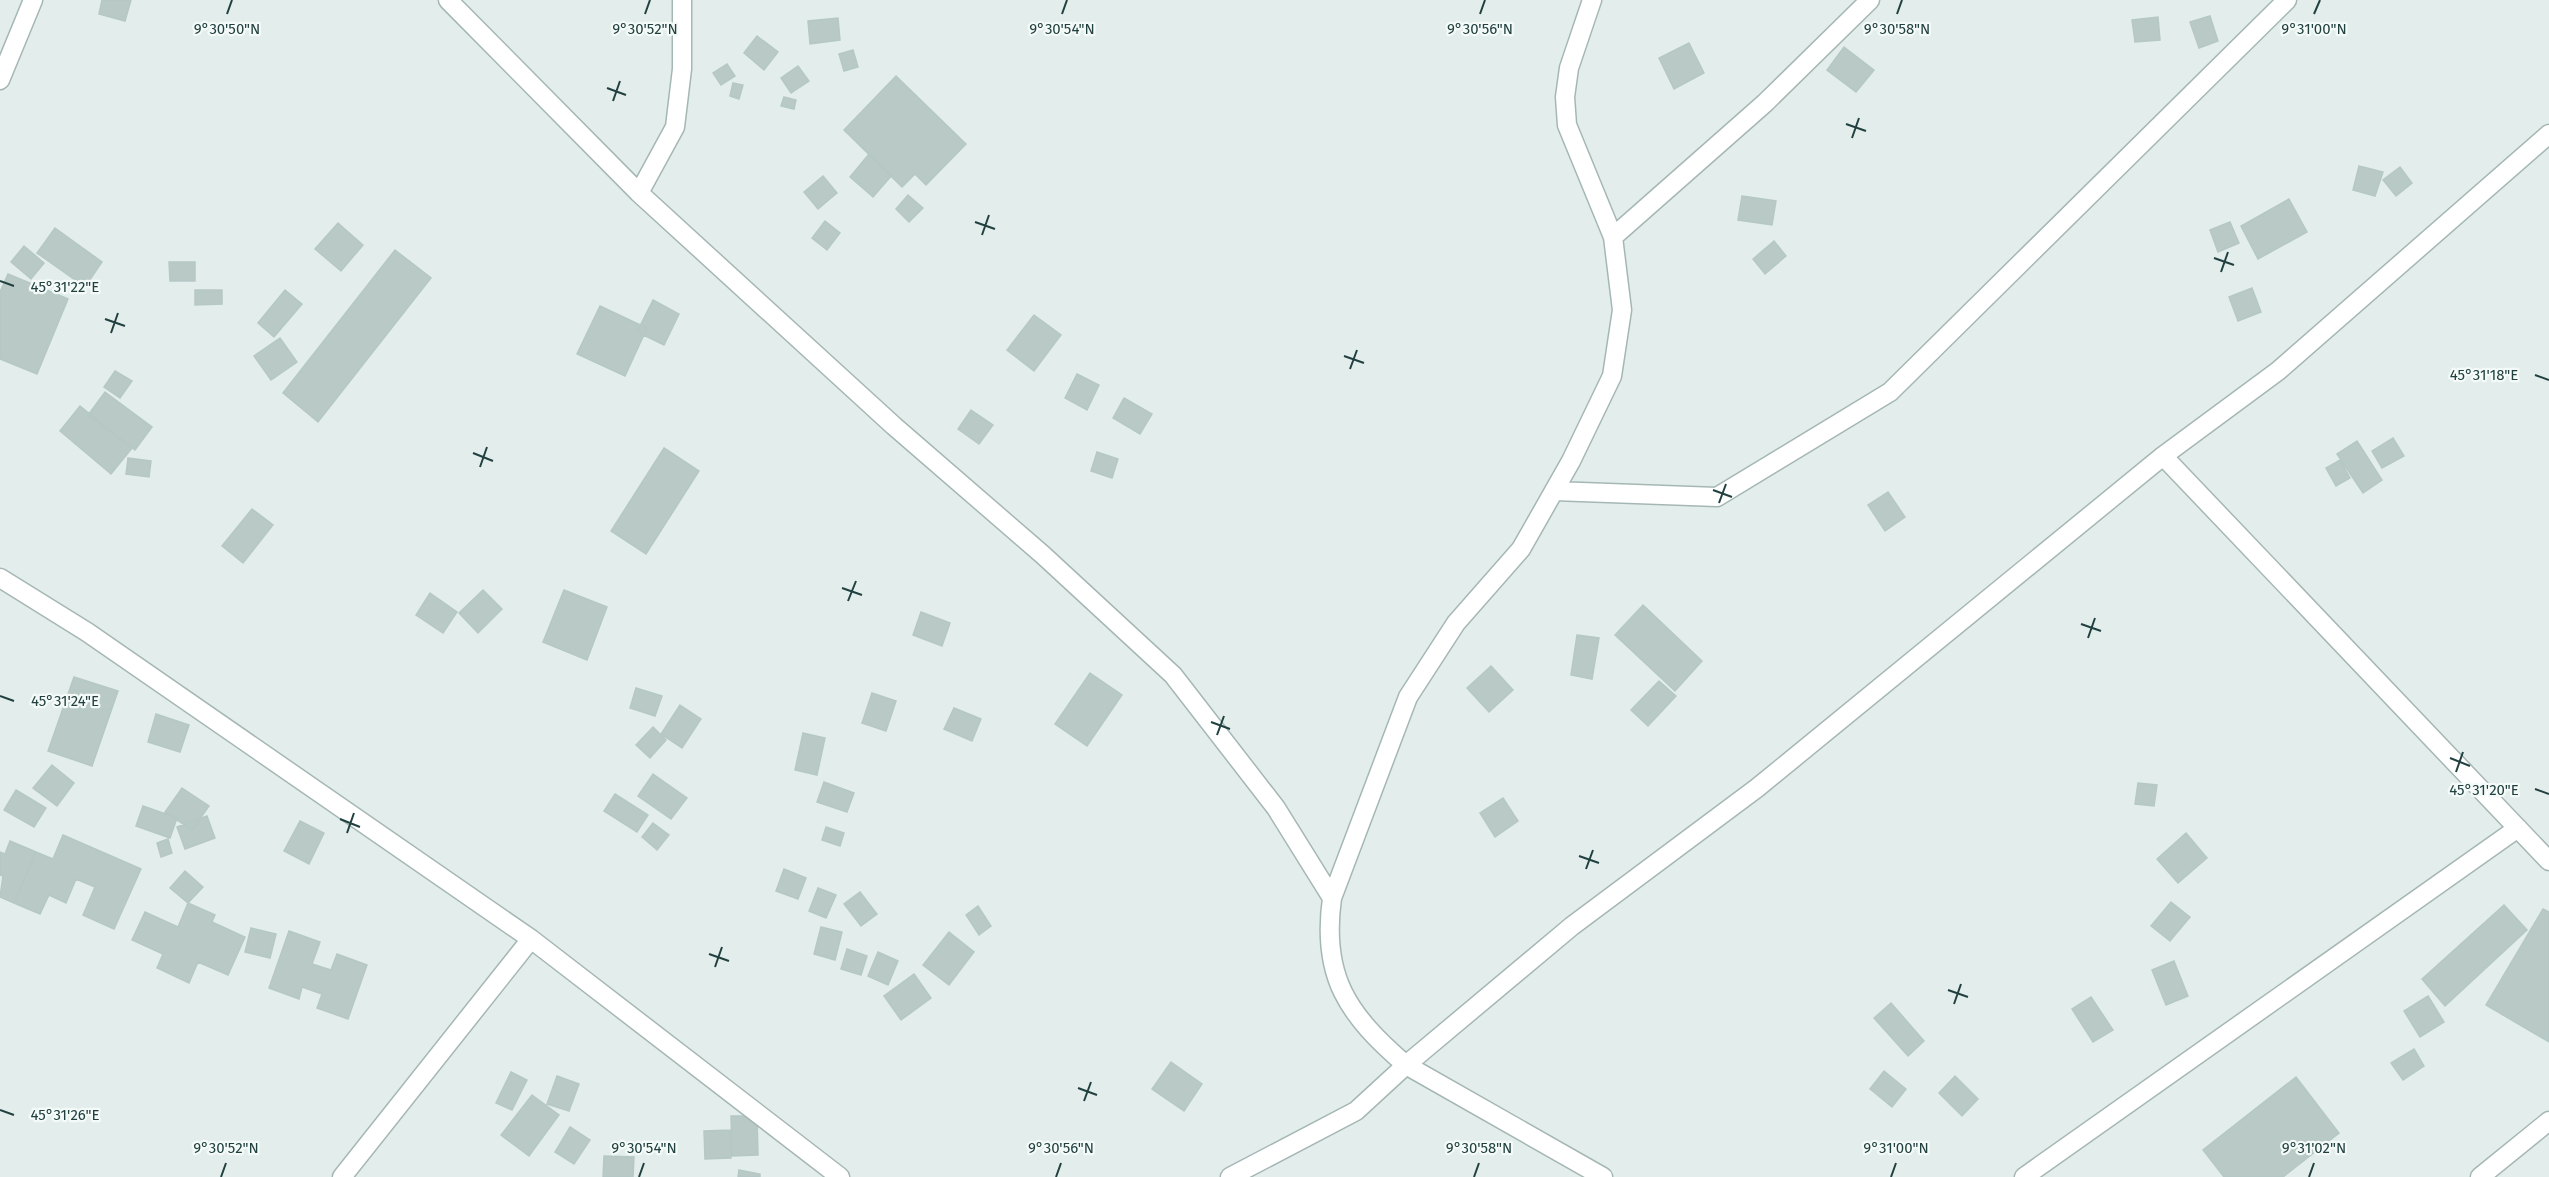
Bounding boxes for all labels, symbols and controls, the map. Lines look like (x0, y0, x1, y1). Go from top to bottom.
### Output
text: 9°30'50"N (194, 20, 260, 38)
text: 9°30'52"N (612, 20, 678, 38)
text: 9°30'54"N (1029, 20, 1095, 38)
text: 9°30'56"N (1447, 20, 1513, 38)
text: 9°30'58"N (1864, 20, 1930, 38)
text: 9°31'00"N (2281, 20, 2347, 38)
text: 45°31'22"E (31, 278, 99, 296)
text: 45°31'18"E (2450, 366, 2518, 384)
text: 45°31'24"E (31, 692, 99, 710)
text: 45°31'20"E (2449, 781, 2519, 799)
text: 45°31'26"E (30, 1106, 100, 1124)
text: 9°30'52"N (193, 1139, 259, 1157)
text: 9°30'54"N (611, 1139, 677, 1157)
text: 9°30'56"N (1028, 1139, 1094, 1157)
text: 9°30'58"N (1446, 1139, 1512, 1157)
text: 9°31'00"N (1863, 1139, 1929, 1157)
text: 9°31'02"N (2282, 1139, 2346, 1157)

